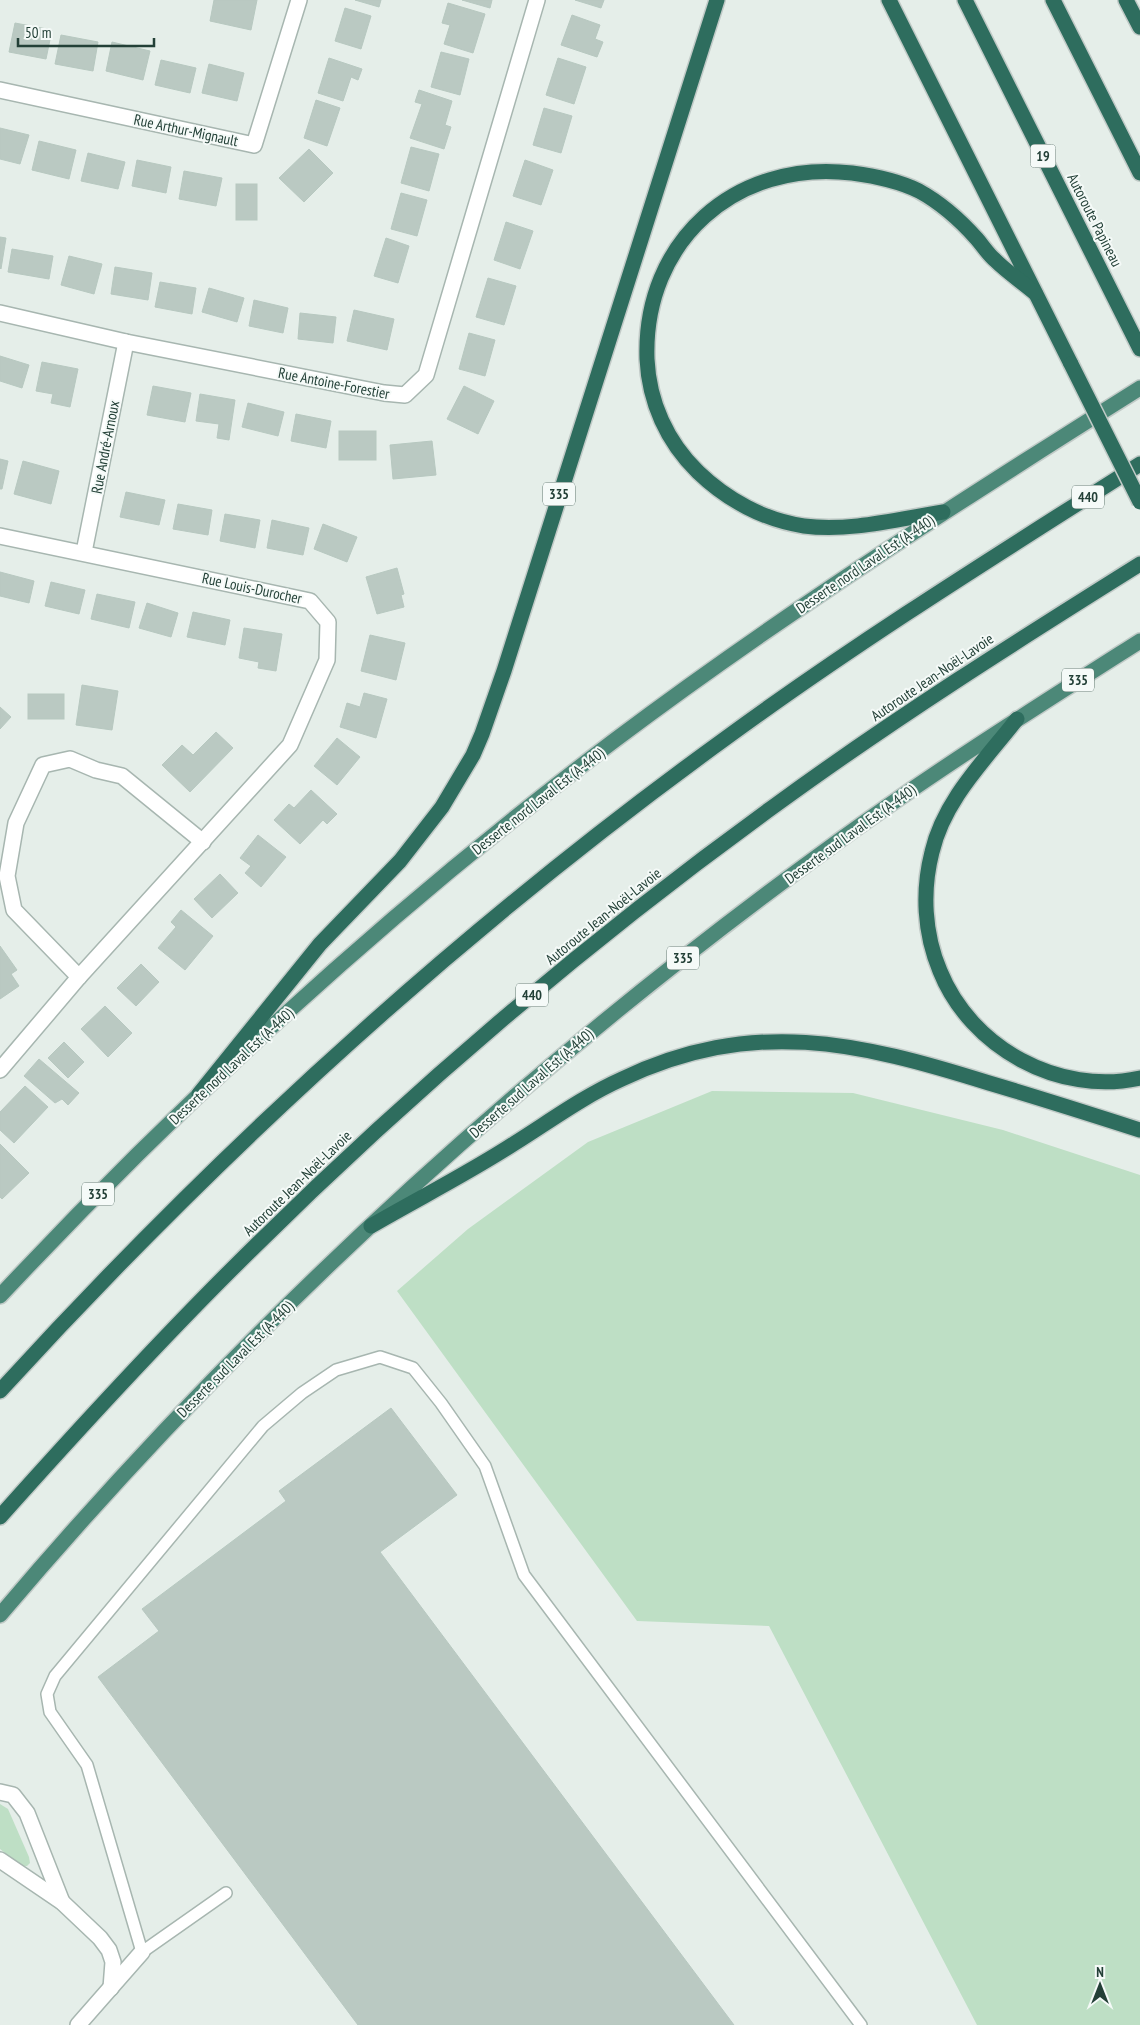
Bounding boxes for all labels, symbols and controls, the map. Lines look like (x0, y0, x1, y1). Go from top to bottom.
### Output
scale bar (18, 15, 154, 47)
text: 50 m (25, 23, 51, 42)
street label: Rue Arthur-Mignault (132, 110, 240, 150)
road number: 19 (1030, 144, 1056, 168)
street label: Autoroute Papineau (1063, 170, 1127, 270)
street label: Rue Antoine-Forestier (277, 363, 392, 403)
street label: Rue André-Arnoux (87, 399, 123, 495)
road number: 335 (543, 482, 575, 506)
road number: 440 (1072, 486, 1104, 508)
street label: Desserte nord Laval Est (A-440) (792, 510, 938, 617)
street label: Rue Louis-Durocher (200, 568, 305, 608)
street label: Autoroute Jean-Noël-Lavoie (867, 629, 997, 725)
road number: 335 (1062, 668, 1094, 692)
street label: Desserte nord Laval Est (A-440) (468, 743, 608, 859)
street label: Desserte sud Laval Est (A-440) (781, 780, 920, 888)
street label: Autoroute Jean-Noël-Lavoie (541, 863, 665, 969)
road number: 335 (667, 946, 699, 970)
road number: 440 (516, 984, 548, 1006)
street label: Desserte nord Laval Est (A-440) (165, 1003, 297, 1128)
street label: Desserte sud Laval Est (A-440) (465, 1024, 597, 1142)
street label: Autoroute Jean-Noël-Lavoie (239, 1126, 355, 1240)
road number: 335 (82, 1182, 114, 1206)
street label: Desserte sud Laval Est (A-440) (173, 1296, 298, 1421)
north arrow (1075, 1960, 1125, 2010)
text: N (1096, 1963, 1104, 1981)

